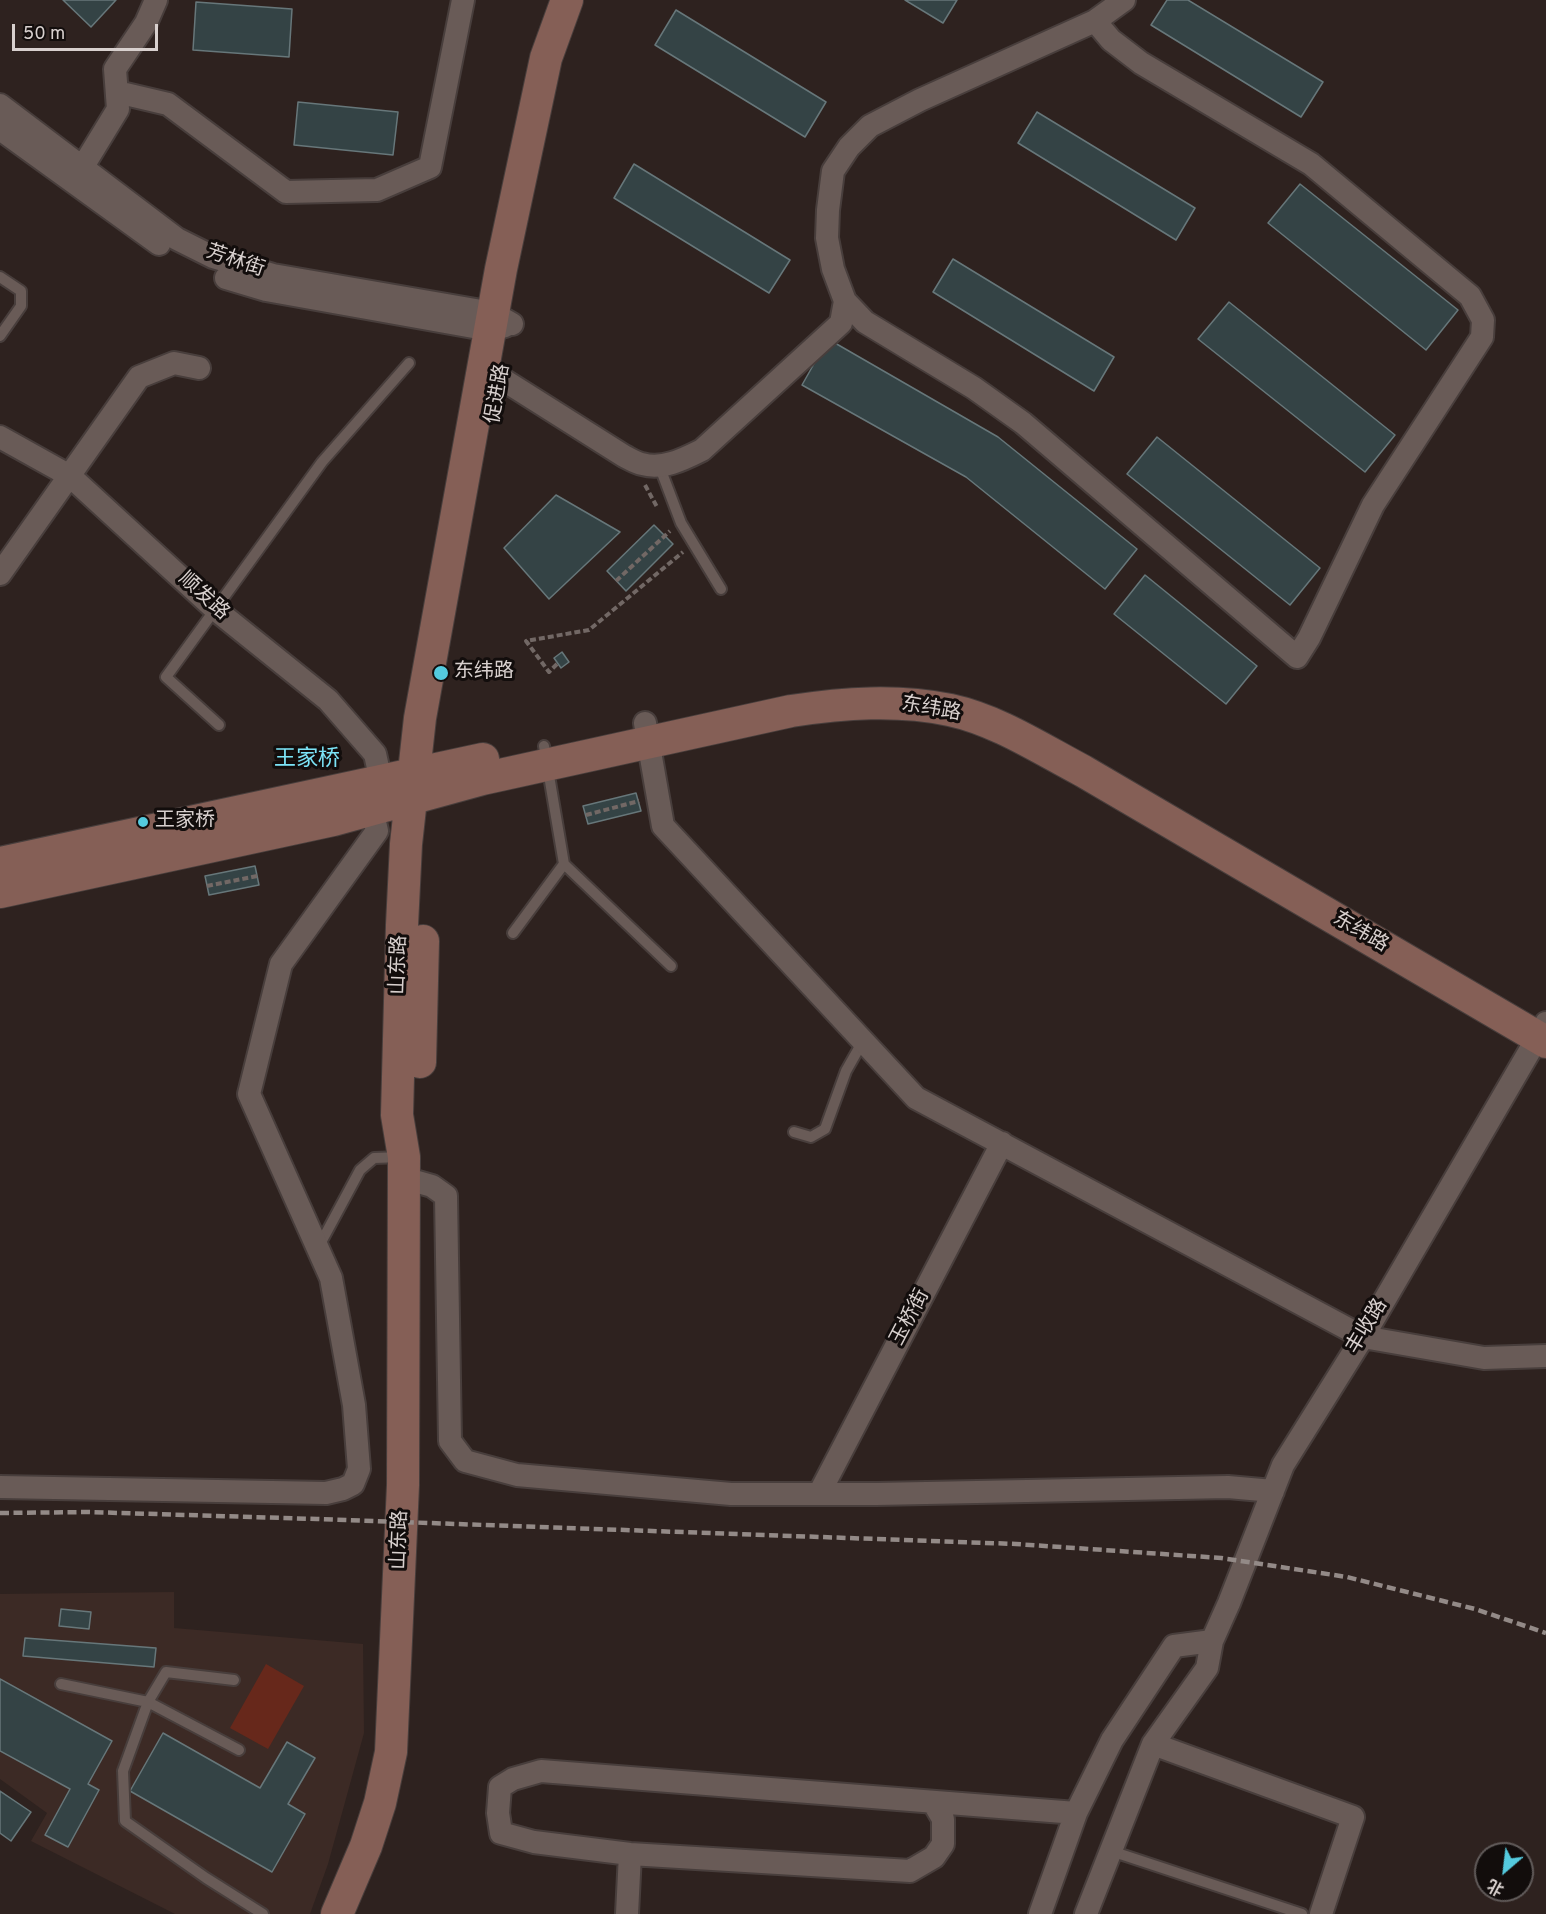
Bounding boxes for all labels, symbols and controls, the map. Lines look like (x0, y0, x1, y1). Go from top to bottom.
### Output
scale bar (15, 12, 160, 50)
text: 50 m (23, 23, 65, 46)
street label: 芳林街 (203, 241, 267, 283)
street label: 促进路 (482, 362, 516, 426)
street label: 顺发路 (173, 568, 233, 626)
place label: 东纬路 (454, 661, 514, 685)
marker: 东纬路 (432, 664, 450, 682)
street label: 东纬路 (899, 693, 963, 727)
district label: 王家桥 (274, 748, 340, 774)
place label: 王家桥 (155, 810, 215, 834)
marker: 王家桥 (136, 815, 150, 829)
street label: 东纬路 (1328, 908, 1392, 958)
street label: 山东路 (387, 935, 413, 995)
street label: 玉桥街 (886, 1286, 936, 1350)
street label: 丰收路 (1342, 1295, 1394, 1359)
street label: 山东路 (388, 1510, 414, 1570)
north arrow (1474, 1842, 1534, 1902)
text: 北 (1485, 1874, 1508, 1899)

